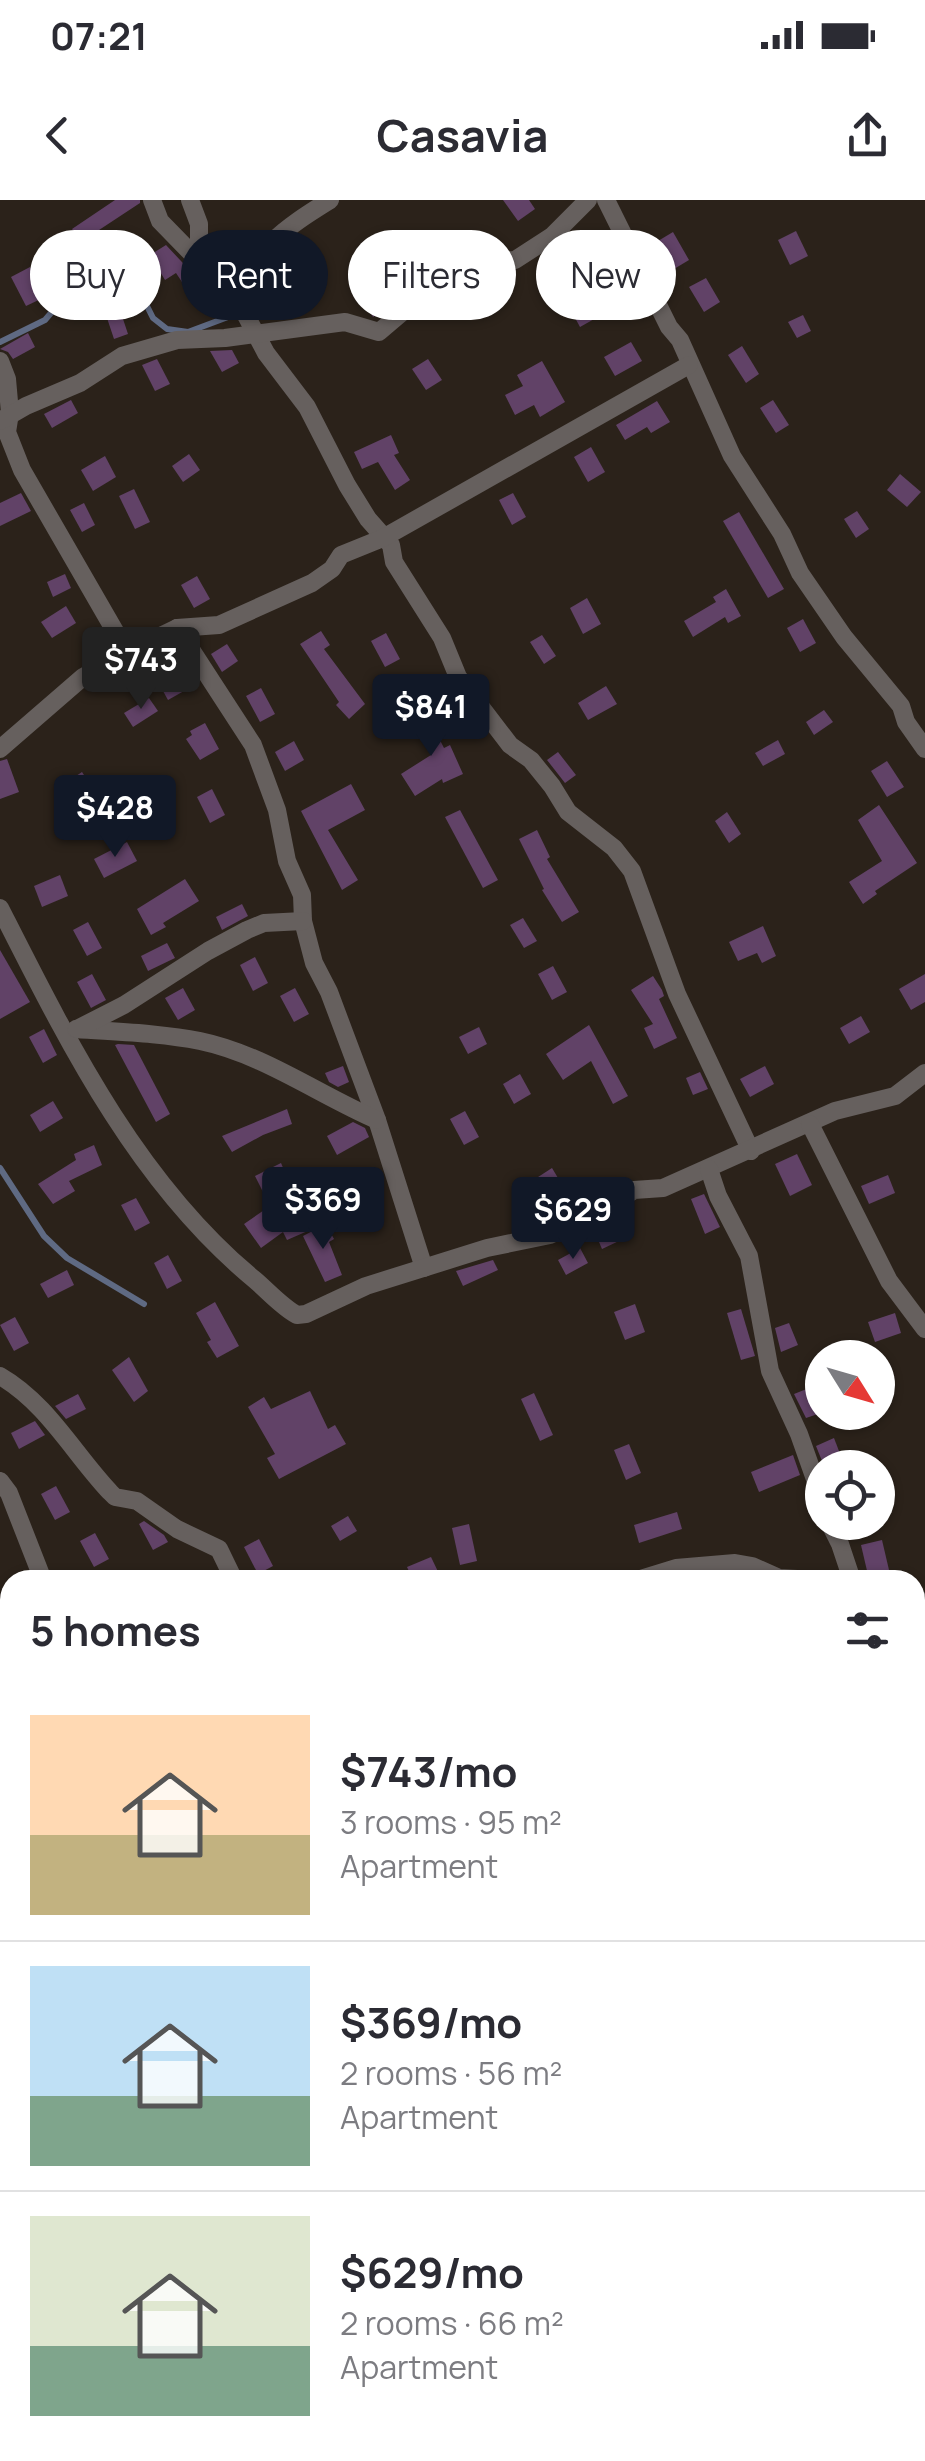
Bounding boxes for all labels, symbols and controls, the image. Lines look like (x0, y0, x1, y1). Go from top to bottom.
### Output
text: 07:21 (50, 9, 148, 61)
text: Casavia (377, 104, 548, 166)
icon: back (30, 108, 85, 163)
icon: share (840, 108, 895, 163)
chip: Buy (30, 230, 161, 320)
chip: Rent (181, 230, 328, 320)
chip: Filters (348, 230, 516, 320)
chip: New (536, 230, 676, 320)
pin: $743 (82, 627, 200, 712)
text: $743 (104, 637, 178, 681)
pin: $841 (372, 674, 490, 759)
text: $841 (394, 684, 468, 728)
pin: $428 (56, 775, 174, 860)
text: $428 (76, 785, 154, 829)
pin: $369 (264, 1167, 382, 1252)
text: $369 (284, 1177, 362, 1221)
pin: $629 (514, 1177, 632, 1262)
text: $629 (534, 1187, 612, 1231)
north arrow (805, 1340, 895, 1430)
map controls (805, 1340, 895, 1540)
button: locate (805, 1450, 895, 1540)
text: 5 homes (30, 1601, 201, 1659)
icon: filters (840, 1603, 895, 1658)
text: $743/mo (340, 1742, 517, 1800)
icon: home (110, 1755, 230, 1875)
text: 3 rooms · 95 m² (340, 1800, 562, 1844)
text: Apartment (340, 1844, 498, 1888)
text: $369/mo (340, 1993, 522, 2051)
icon: home (110, 2006, 230, 2126)
text: 2 rooms · 56 m² (340, 2051, 562, 2095)
text: Apartment (340, 2095, 498, 2139)
text: $629/mo (340, 2243, 524, 2301)
icon: home (110, 2256, 230, 2376)
text: 2 rooms · 66 m² (340, 2301, 564, 2345)
text: Apartment (340, 2345, 498, 2389)

